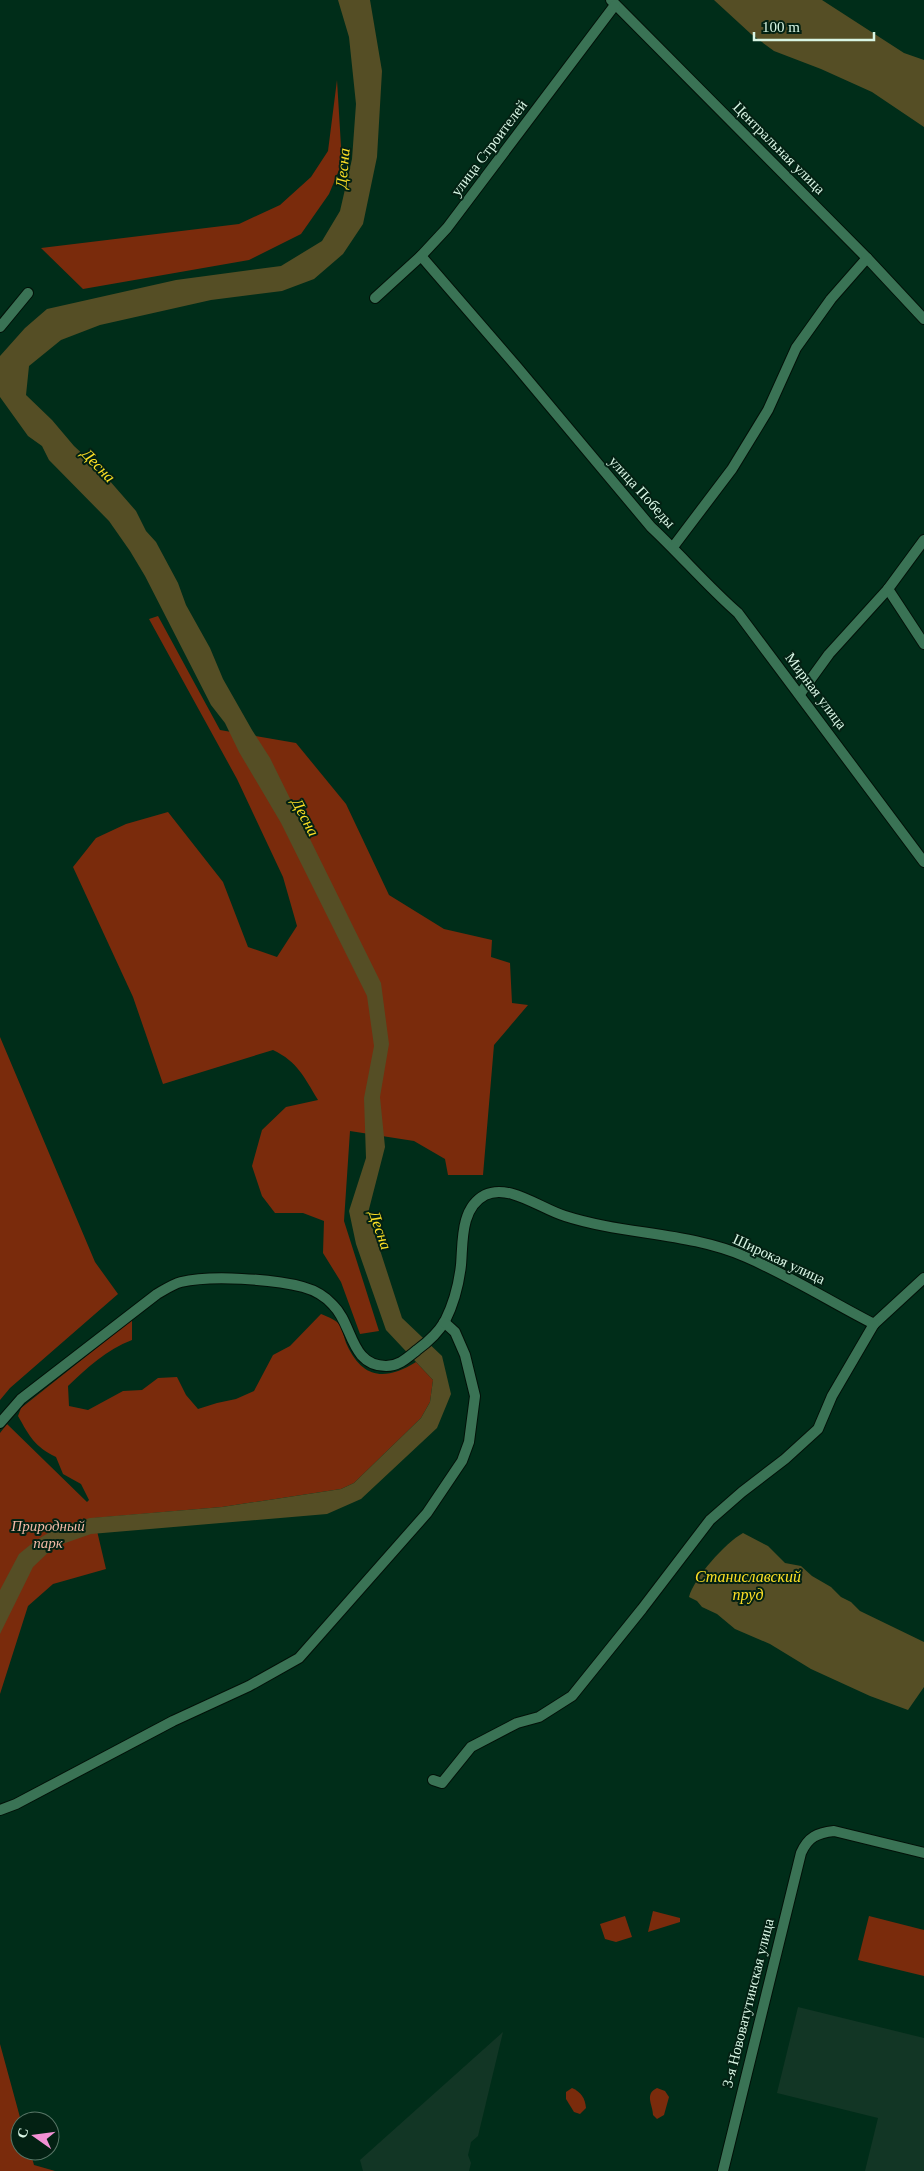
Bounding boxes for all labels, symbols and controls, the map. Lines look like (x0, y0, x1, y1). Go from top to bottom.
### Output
scale bar (754, 10, 874, 42)
text: 100 m (762, 19, 800, 35)
street label: улица Строителей (448, 97, 530, 199)
street label: Центральная улица (730, 99, 828, 197)
water label: Десна (332, 147, 354, 191)
water label: Десна (76, 444, 119, 486)
street label: улица Победы (606, 453, 678, 531)
street label: Мирная улица (782, 650, 850, 733)
water label: Десна (287, 794, 322, 839)
water label: Десна (364, 1207, 395, 1252)
street label: Широкая улица (730, 1231, 828, 1287)
park label: Природный парк (10, 1518, 85, 1551)
water label: Станиславский пруд (695, 1568, 801, 1604)
street label: 3-я Нововатутинская улица (719, 1916, 777, 2089)
north arrow (10, 2111, 60, 2161)
text: С (14, 2126, 31, 2140)

